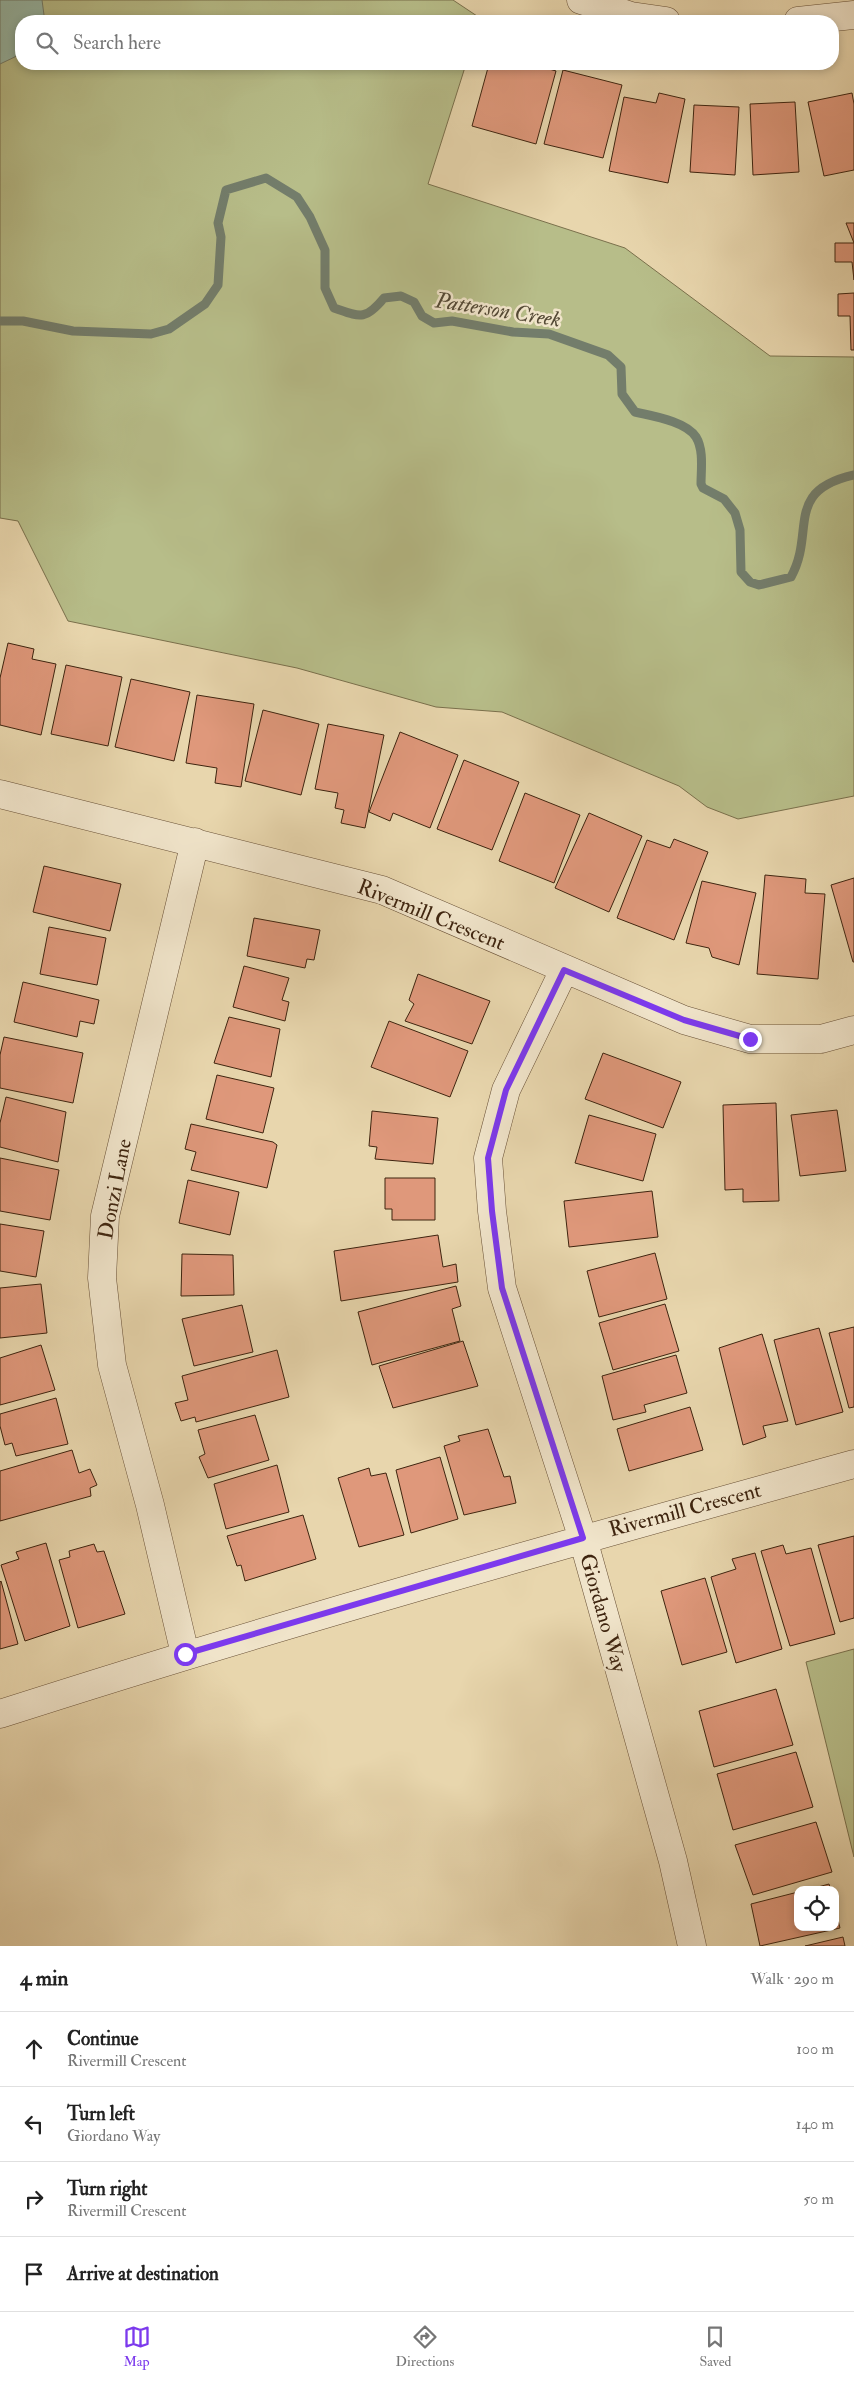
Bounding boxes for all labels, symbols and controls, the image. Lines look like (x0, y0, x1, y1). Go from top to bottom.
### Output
search box (15, 15, 839, 70)
icon: search (33, 29, 61, 57)
text: Search here (73, 31, 161, 55)
water label: Patterson Creek (432, 286, 563, 334)
street label: Rivermill Crescent (353, 873, 509, 957)
route end (739, 1028, 762, 1051)
street label: Donzi Lane (92, 1136, 138, 1241)
street label: Rivermill Crescent (606, 1477, 764, 1543)
street label: Giordano Way (573, 1550, 633, 1676)
route start (174, 1643, 197, 1666)
map controls (794, 1886, 839, 1931)
button: locate (794, 1886, 839, 1931)
text: 4 min (20, 1965, 68, 1992)
text: Walk · 290 m (751, 1969, 834, 1989)
text: Continue (67, 2027, 138, 2051)
icon: ahead (20, 2035, 48, 2063)
text: 100 m (796, 2039, 834, 2059)
text: Rivermill Crescent (67, 2051, 186, 2071)
text: Turn left (67, 2102, 135, 2126)
icon: left (20, 2110, 48, 2138)
text: 140 m (796, 2114, 834, 2134)
text: Giordano Way (67, 2126, 160, 2146)
text: Turn right (67, 2177, 147, 2201)
icon: right (20, 2185, 48, 2213)
text: 50 m (803, 2189, 834, 2209)
text: Rivermill Crescent (67, 2201, 186, 2221)
icon: arrive (20, 2260, 48, 2288)
text: Arrive at destination (67, 2262, 219, 2286)
tab: Map (123, 2323, 151, 2370)
tab: Directions (396, 2323, 454, 2370)
tab: Saved (699, 2323, 731, 2370)

